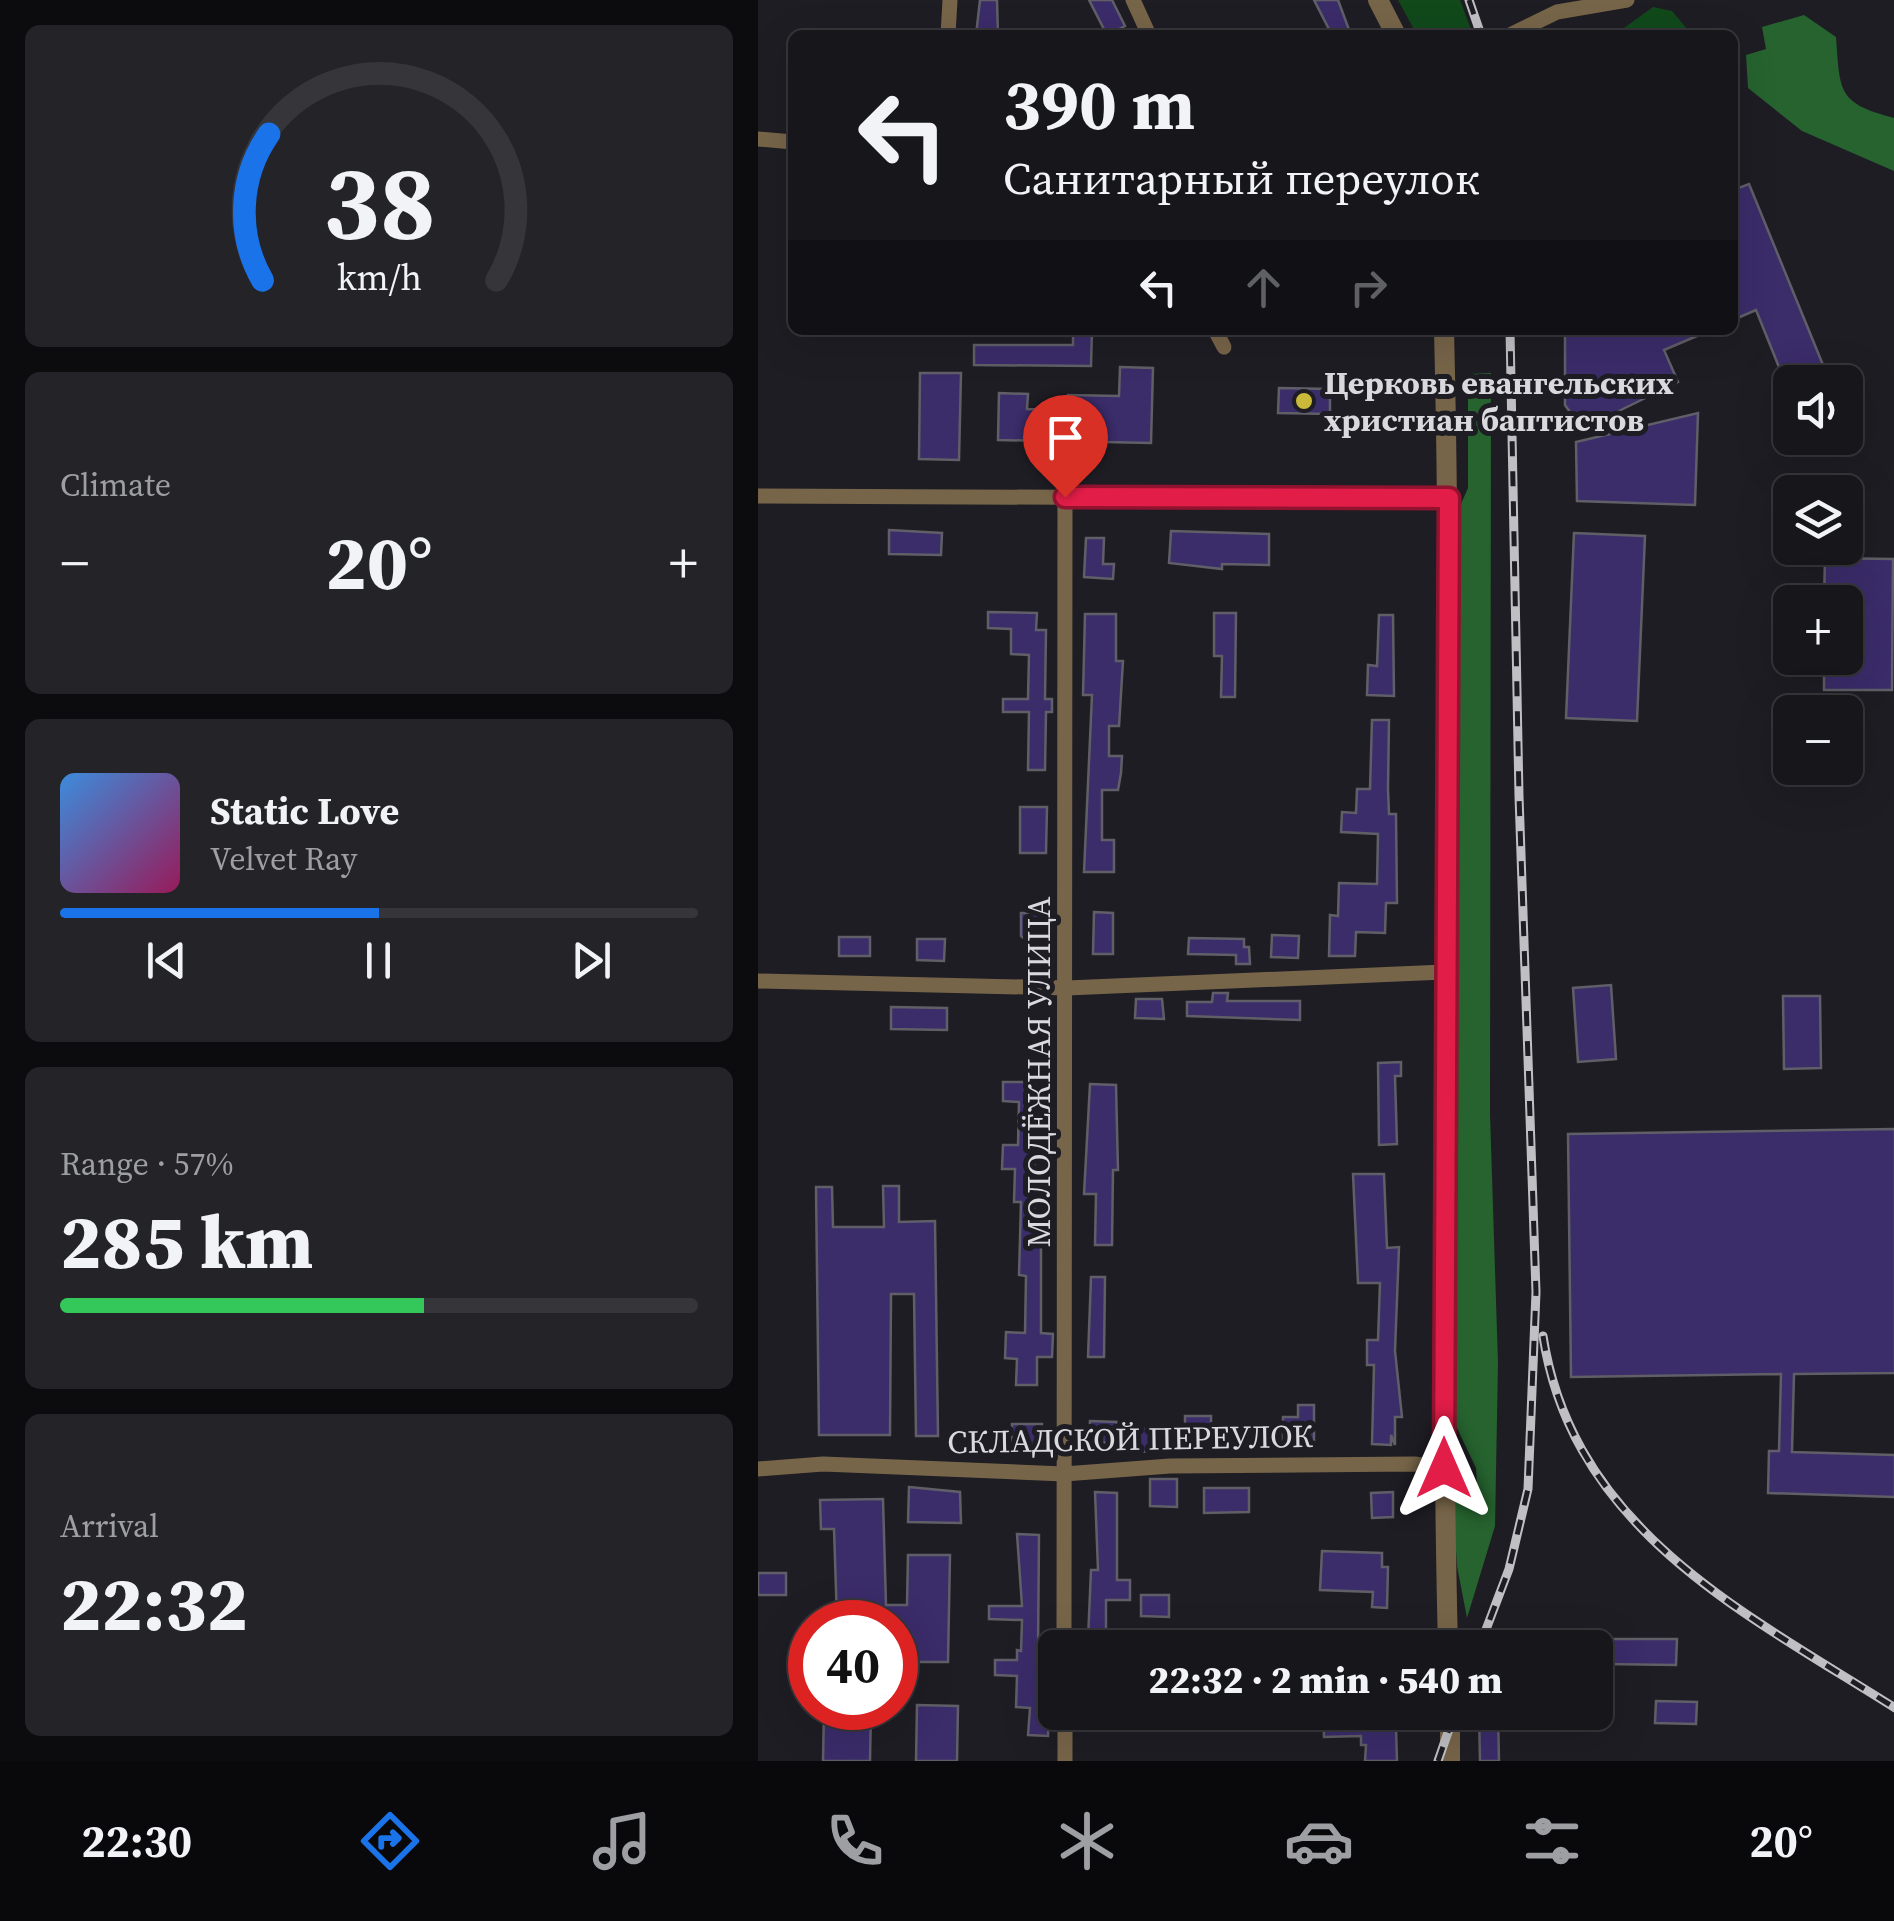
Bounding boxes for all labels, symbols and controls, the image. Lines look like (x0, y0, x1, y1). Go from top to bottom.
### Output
text: 390 m (1003, 56, 1195, 152)
icon: left (838, 70, 968, 200)
text: 38 (323, 130, 435, 273)
text: Санитарный переулок (1003, 147, 1480, 209)
text: km/h (336, 253, 422, 302)
icon: left (1131, 260, 1186, 315)
icon: ahead (1236, 260, 1291, 315)
icon: right (1341, 260, 1396, 315)
place label: Церковь евангельских христиан баптистов (1324, 361, 1674, 442)
map controls (1773, 365, 1863, 785)
button: sound (1773, 365, 1863, 455)
marker: Церковь евангельских христиан баптистов (1293, 390, 1315, 412)
pin (1023, 395, 1108, 498)
icon: arrive (1038, 410, 1093, 465)
text: Climate (60, 463, 171, 507)
button: layers (1773, 475, 1863, 565)
text: 20° (325, 511, 433, 614)
text: − (60, 525, 89, 600)
text: + (669, 525, 698, 600)
button: + (1773, 585, 1863, 675)
button: − (1773, 695, 1863, 785)
text: Static Love (210, 785, 399, 837)
text: Velvet Ray (210, 837, 357, 881)
street label: МОЛОДЁЖНАЯ УЛИЦА (1017, 896, 1061, 1248)
icon: previous (139, 933, 194, 988)
icon: pause (351, 933, 406, 988)
icon: next (564, 933, 619, 988)
text: Range · 57% (60, 1142, 234, 1186)
text: 285 km (60, 1190, 314, 1293)
street label: СКЛАДСКОЙ ПЕРЕУЛОК (947, 1414, 1313, 1464)
position arrow (1392, 1416, 1496, 1520)
text: Arrival (60, 1504, 159, 1548)
text: 22:32 (60, 1552, 248, 1655)
speed limit sign: 40 (788, 1600, 918, 1730)
text: 22:32 · 2 min · 540 m (1148, 1654, 1503, 1706)
icon: directions (355, 1806, 425, 1876)
icon: music (587, 1806, 657, 1876)
icon: phone (820, 1806, 890, 1876)
icon: climate (1052, 1806, 1122, 1876)
icon: car (1284, 1806, 1354, 1876)
icon: filters (1517, 1806, 1587, 1876)
text: 22:30 (81, 1810, 192, 1872)
text: 20° (1749, 1810, 1813, 1872)

